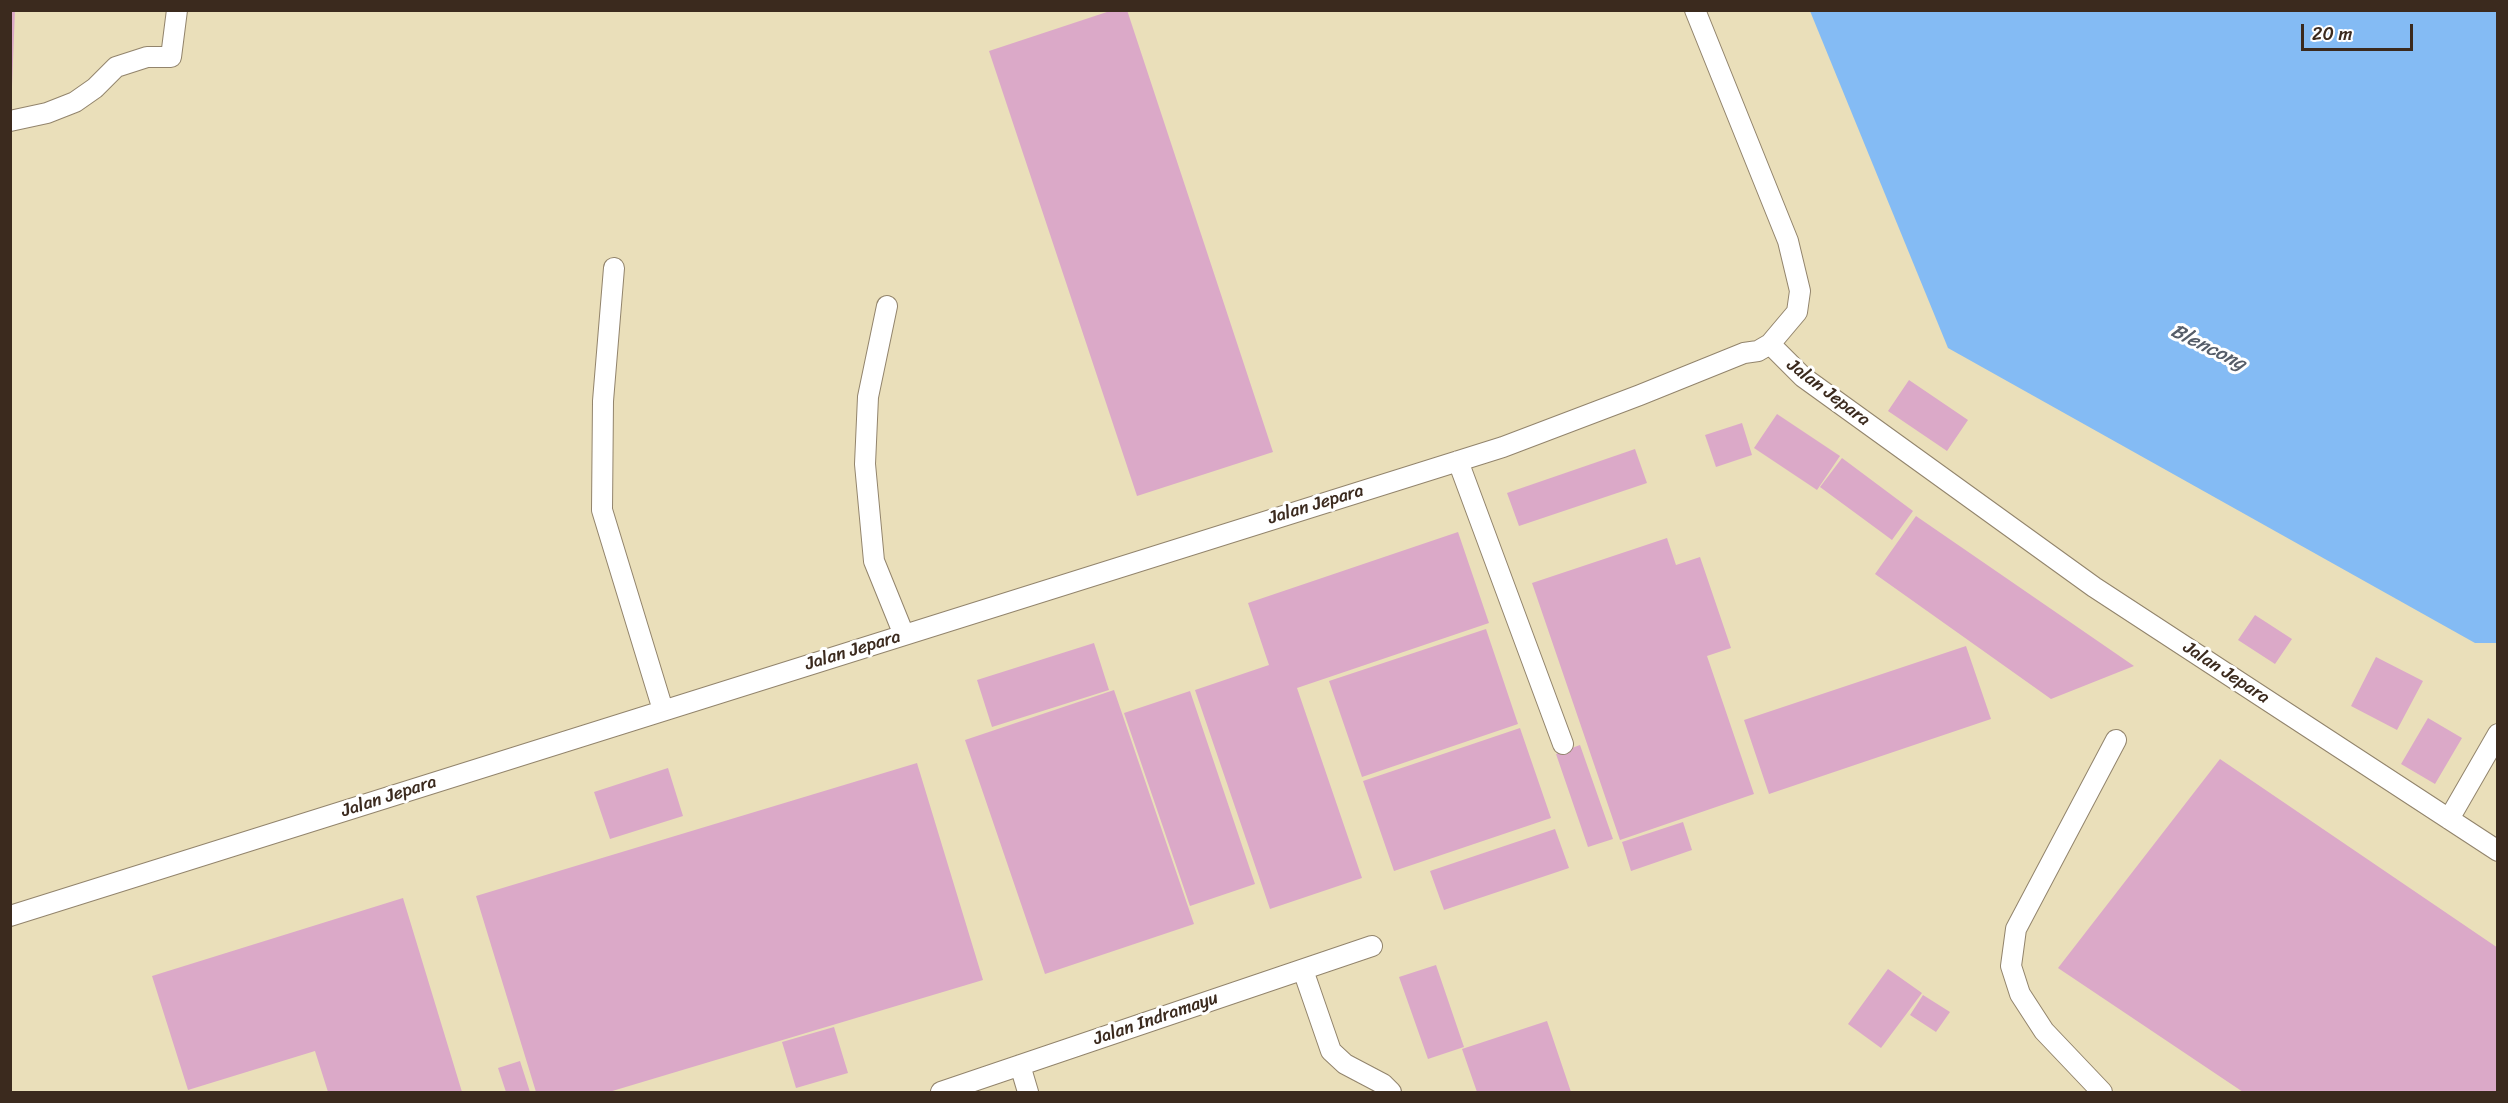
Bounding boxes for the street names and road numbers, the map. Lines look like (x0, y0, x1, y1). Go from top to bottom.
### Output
street label: Jalan Jepara (1782, 355, 1874, 431)
street label: Jalan Jepara (1266, 480, 1366, 530)
street label: Jalan Jepara (803, 626, 903, 676)
street label: Jalan Jepara (2179, 637, 2273, 709)
street label: Jalan Jepara (339, 771, 439, 823)
street label: Jalan Indramayu (1091, 988, 1221, 1050)

